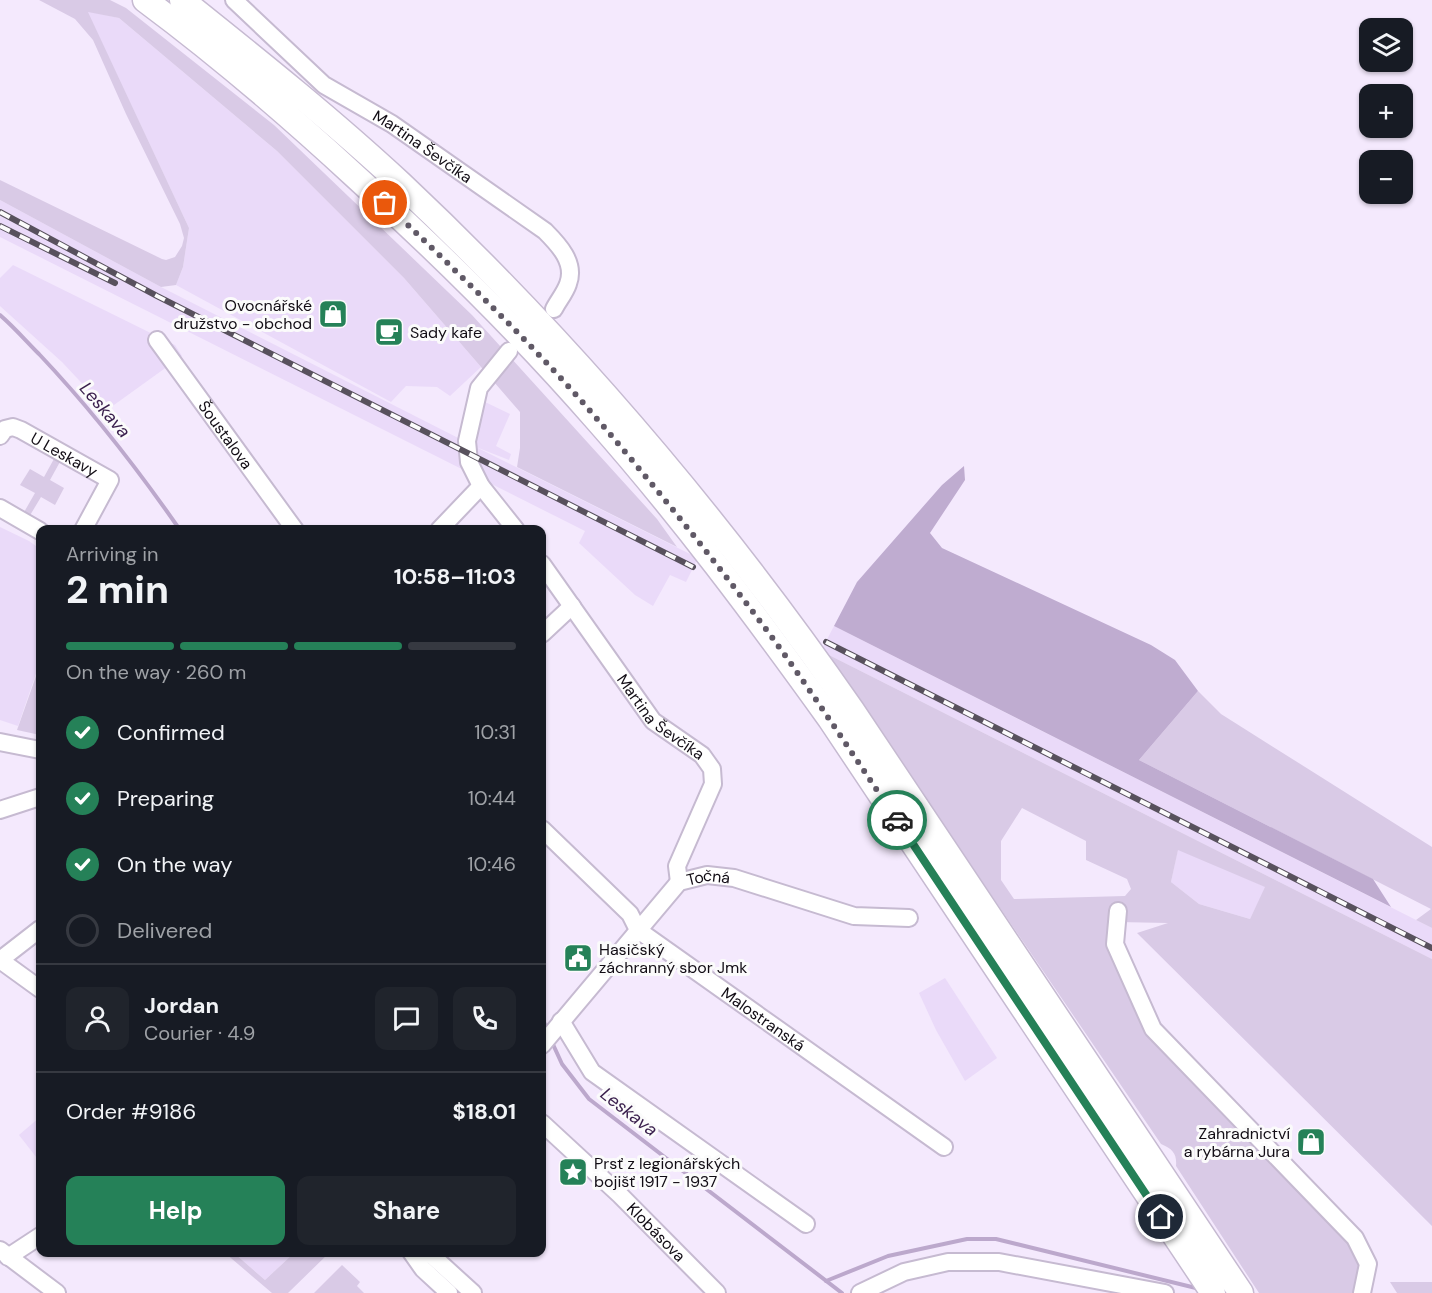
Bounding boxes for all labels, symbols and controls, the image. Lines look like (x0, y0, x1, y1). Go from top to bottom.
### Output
map controls (1359, 18, 1413, 204)
button: layers (1359, 18, 1413, 72)
button: + (1359, 84, 1413, 138)
street label: Martina Ševčíka (369, 105, 476, 188)
button: − (1359, 150, 1413, 204)
pin (359, 177, 410, 228)
icon: bag (368, 186, 401, 219)
place label: Ovocnářské družstvo - obchod (174, 295, 312, 334)
shop icon: Ovocnářské družstvo - obchod (317, 298, 349, 330)
cafe icon: Sady kafe (373, 316, 405, 348)
place label: Sady kafe (410, 322, 482, 343)
water label: Leskava (74, 377, 136, 443)
street label: Šoustalova (193, 396, 257, 474)
street label: U Leskavy (27, 428, 101, 482)
text: Arriving in (66, 541, 158, 567)
text: 10:58–11:03 (394, 562, 516, 591)
text: 2 min (66, 564, 169, 615)
text: On the way · 260 m (66, 659, 246, 685)
street label: Martina Ševčíka (612, 670, 709, 765)
icon: check (66, 716, 99, 749)
text: Confirmed (117, 718, 225, 747)
text: 10:31 (474, 719, 516, 745)
icon: check (66, 782, 99, 815)
text: Preparing (117, 784, 214, 813)
text: 10:44 (468, 785, 516, 811)
courier (867, 790, 927, 850)
icon: car (881, 804, 914, 837)
icon: check (66, 848, 99, 881)
text: On the way (117, 850, 232, 879)
text: 10:46 (467, 851, 516, 877)
street label: Točná (684, 865, 731, 891)
text: Delivered (117, 916, 212, 945)
place label: Hasičský záchranný sbor Jmk (599, 939, 747, 978)
public building icon: Hasičský záchranný sbor Jmk (562, 942, 594, 974)
street label: Malostranská (717, 982, 809, 1056)
button: person (66, 987, 129, 1050)
button: chat (375, 987, 438, 1050)
button: phone (453, 987, 516, 1050)
text: Jordan (144, 991, 219, 1020)
text: Courier · 4.9 (144, 1020, 255, 1046)
water label: Leskava (595, 1082, 663, 1142)
text: Order #9186 (66, 1097, 196, 1126)
text: $18.01 (453, 1097, 516, 1126)
place label: Zahradnictví a rybárna Jura (1184, 1123, 1290, 1162)
shop icon: Zahradnictví a rybárna Jura (1295, 1126, 1327, 1158)
place label: Prsť z legionářských bojišť 1917 - 1937 (594, 1153, 740, 1192)
place icon: Prsť z legionářských bojišť 1917 - 1937 (557, 1156, 589, 1188)
button: Help (66, 1176, 285, 1245)
button: Share (297, 1176, 516, 1245)
pin (1135, 1191, 1186, 1242)
street label: Klobásova (622, 1198, 690, 1266)
icon: home (1144, 1200, 1177, 1233)

